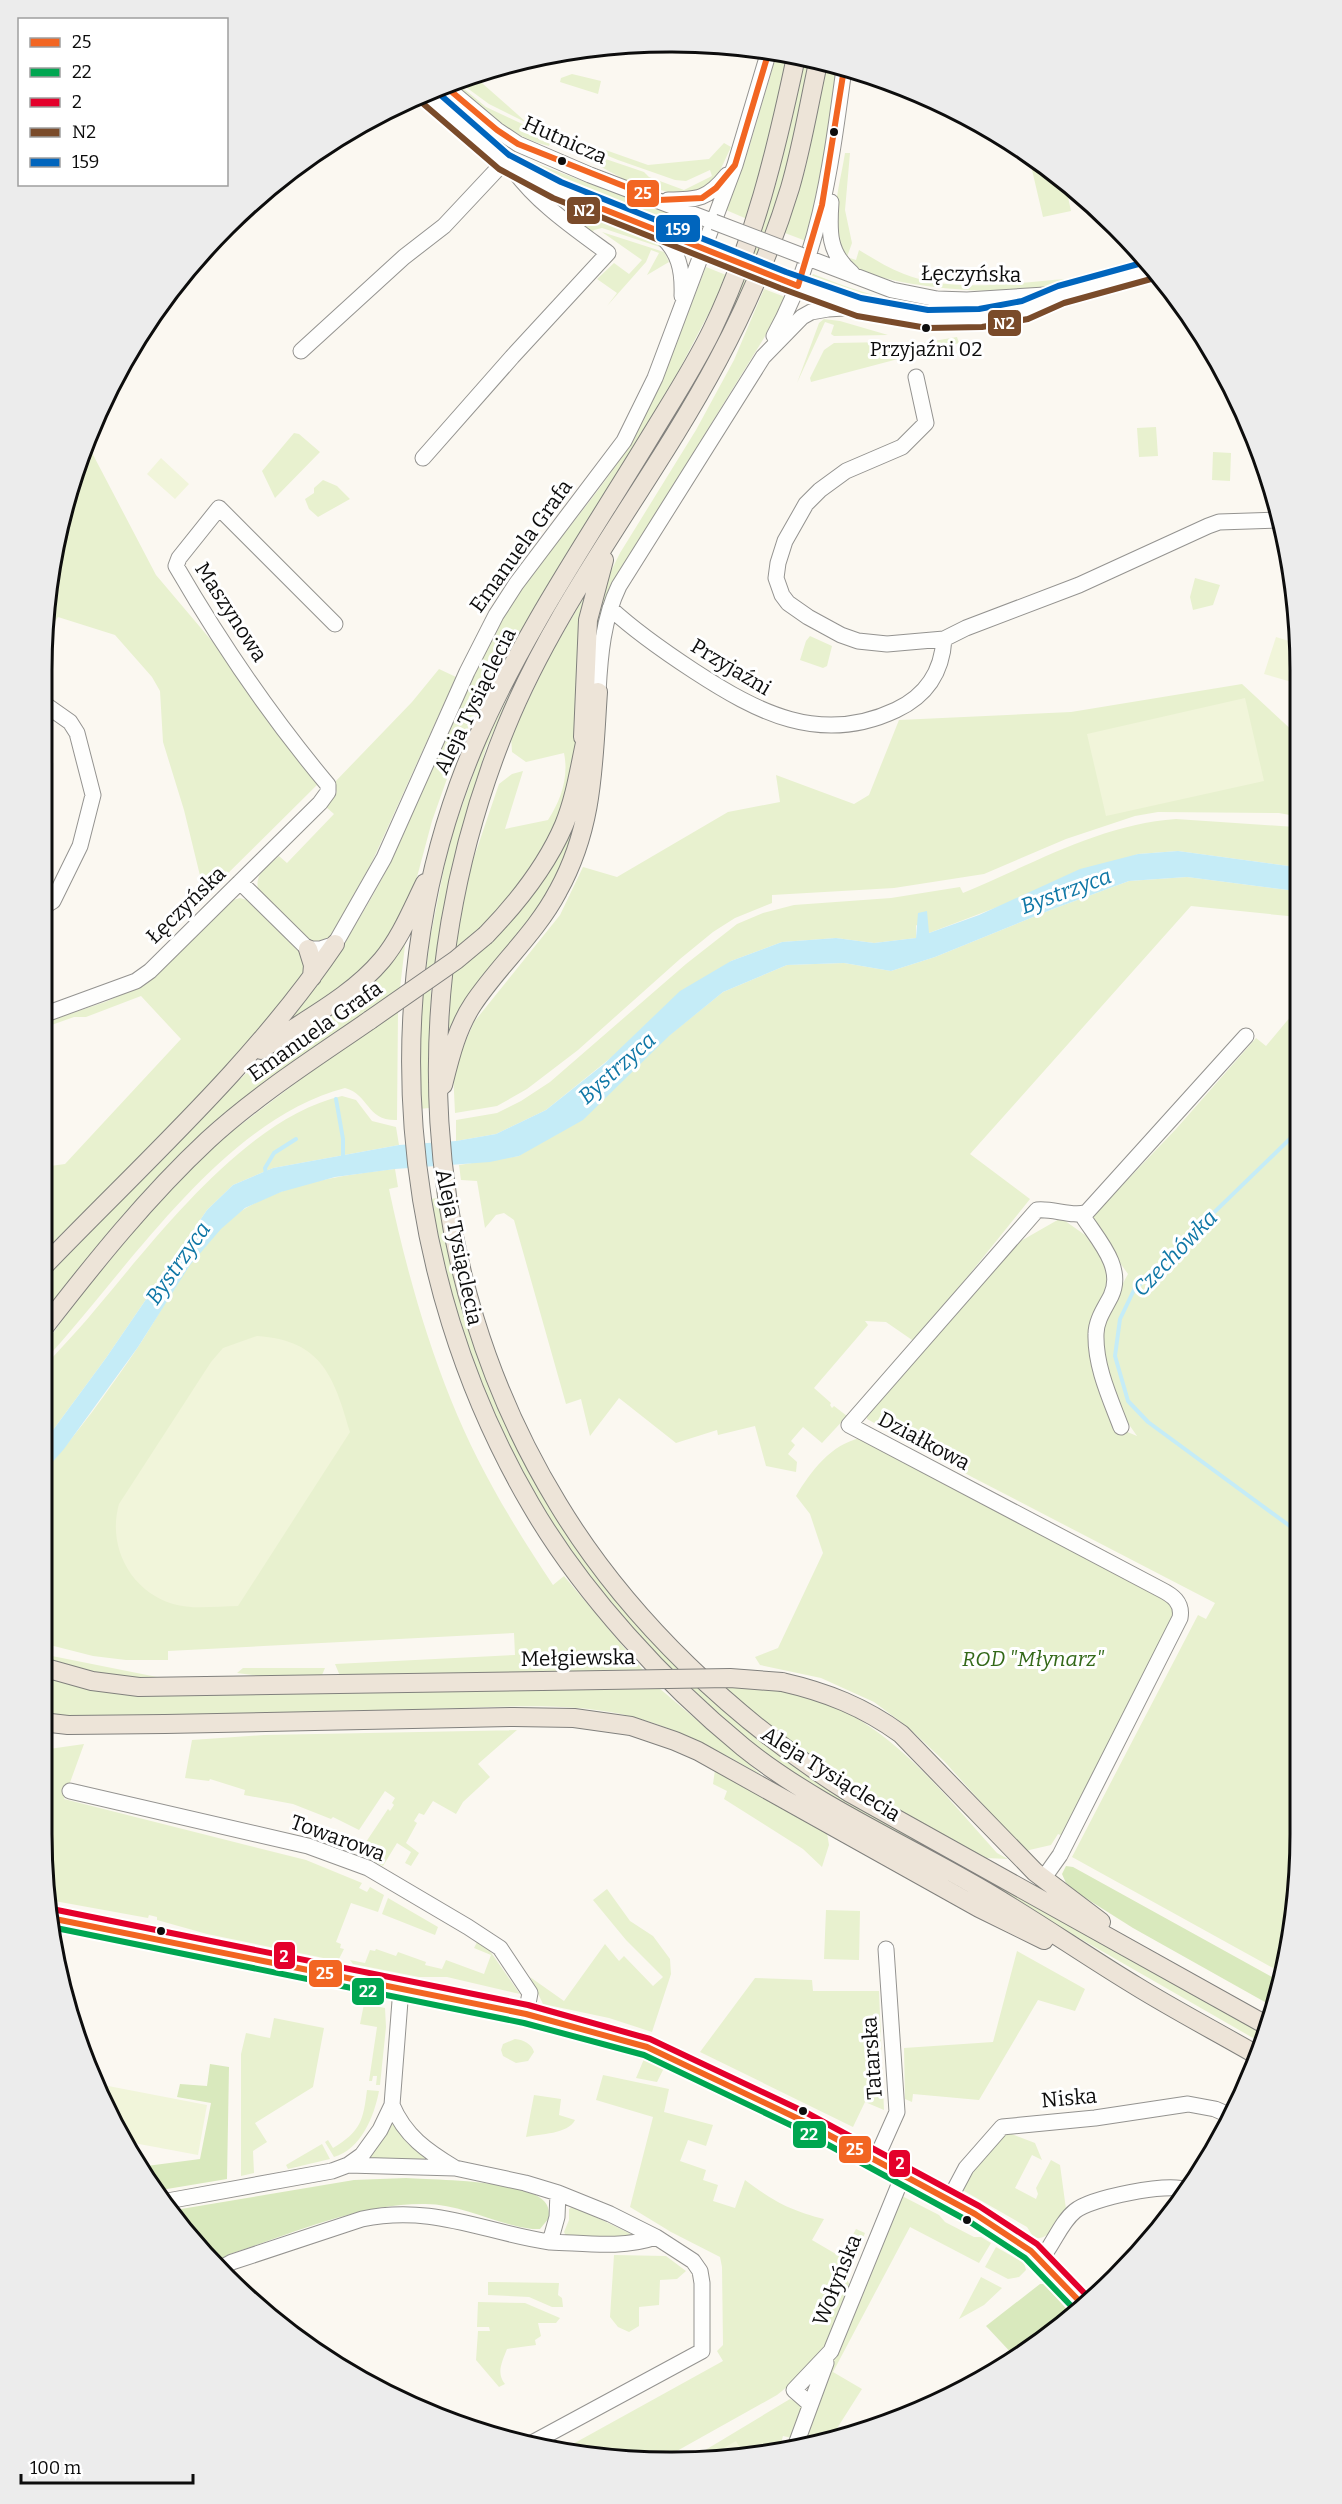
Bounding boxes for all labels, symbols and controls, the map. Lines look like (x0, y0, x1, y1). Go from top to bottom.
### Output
legend (18, 18, 228, 186)
text: 25 (72, 31, 91, 53)
text: 22 (72, 61, 92, 83)
text: 2 (72, 91, 82, 113)
street label: Hutnicza (519, 110, 612, 170)
text: N2 (72, 121, 96, 143)
unlabelled marker (828, 126, 840, 138)
text: 159 (72, 151, 99, 173)
unlabelled marker (556, 155, 568, 167)
line badge: 25 (626, 179, 660, 208)
text: 25 (634, 184, 652, 203)
line badge: N2 (566, 196, 601, 225)
text: N2 (573, 201, 595, 220)
line badge: 159 (655, 214, 701, 243)
text: 159 (666, 220, 690, 239)
street label: Łęczyńska (920, 260, 1022, 288)
line badge: N2 (987, 309, 1022, 337)
text: N2 (993, 314, 1015, 333)
marker: Przyjaźni 02 (920, 322, 932, 334)
place label: Przyjaźni 02 (870, 337, 982, 362)
street label: Emanuela Grafa (464, 474, 578, 618)
street label: Maszynowa (189, 557, 273, 667)
street label: Aleja Tysiąclecia (428, 623, 522, 778)
street label: Przyjaźni (686, 633, 776, 701)
street label: Łęczyńska (141, 860, 232, 949)
water label: Bystrzyca (1017, 862, 1115, 920)
street label: Emanuela Grafa (243, 975, 388, 1087)
water label: Bystrzyca (573, 1026, 661, 1110)
street label: Aleja Tysiąclecia (430, 1166, 488, 1328)
water label: Czechówka (1127, 1204, 1223, 1302)
water label: Bystrzyca (140, 1216, 216, 1310)
street label: Działkowa (874, 1406, 975, 1476)
street label: Mełgiewska (520, 1644, 636, 1672)
park label: ROD "Młynarz" (962, 1646, 1104, 1672)
street label: Aleja Tysiąclecia (757, 1721, 906, 1828)
street label: Towarowa (287, 1809, 389, 1867)
unlabelled marker (155, 1925, 167, 1937)
line badge: 2 (273, 1941, 296, 1970)
text: 2 (279, 1947, 289, 1966)
line badge: 25 (308, 1959, 343, 1988)
text: 25 (316, 1964, 334, 1983)
line badge: 22 (351, 1977, 385, 2006)
text: 22 (359, 1982, 377, 2001)
street label: Tatarska (856, 2015, 888, 2100)
street label: Niska (1040, 2083, 1098, 2113)
unlabelled marker (797, 2105, 809, 2117)
line badge: 22 (792, 2120, 827, 2149)
text: 22 (800, 2125, 818, 2144)
line badge: 25 (838, 2135, 872, 2164)
text: 25 (846, 2140, 864, 2159)
line badge: 2 (888, 2149, 911, 2178)
text: 2 (895, 2154, 905, 2173)
unlabelled marker (961, 2214, 973, 2226)
street label: Wołyńska (807, 2230, 867, 2330)
scale bar (21, 2447, 194, 2485)
text: 100 m (30, 2457, 81, 2479)

